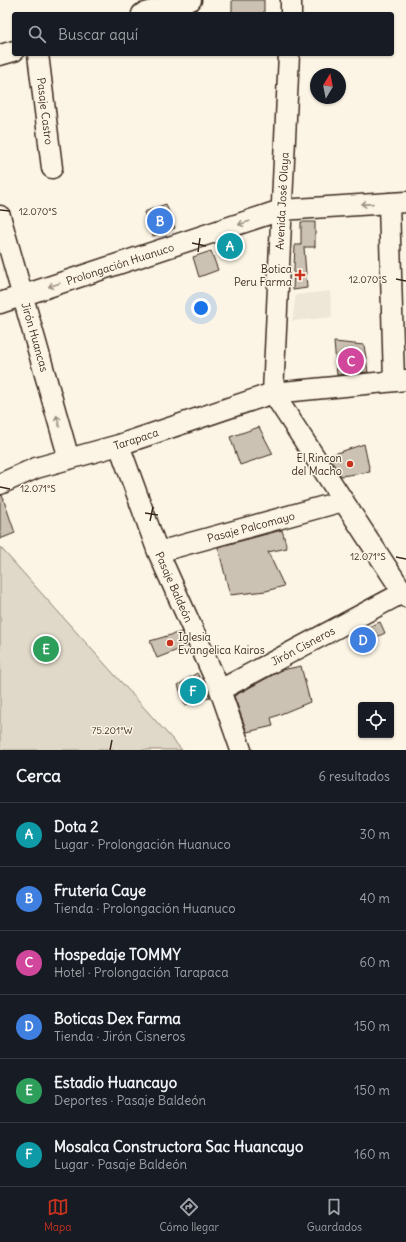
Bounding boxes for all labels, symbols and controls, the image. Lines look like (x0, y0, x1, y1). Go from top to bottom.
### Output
search box (12, 12, 394, 56)
icon: search (26, 23, 48, 45)
text: Buscar aquí (58, 25, 138, 44)
north arrow (310, 68, 346, 104)
street label: Pasaje Castro (34, 77, 56, 145)
street label: Avenida José Olaya (272, 152, 292, 250)
one-way arrow (361, 201, 374, 208)
text: 12.070°S (19, 205, 58, 218)
pin: B (147, 206, 173, 236)
one-way arrow (239, 219, 251, 227)
pin: A (217, 231, 243, 261)
street label: Prolongación Huanuco (64, 240, 176, 288)
place label: Botica Peru Farma (234, 262, 292, 289)
marker: Botica Peru Farma (295, 270, 305, 280)
text: 12.070°S (349, 273, 388, 286)
one-way arrow (49, 282, 61, 290)
your location (191, 298, 211, 318)
street label: Jirón Huancas (18, 301, 52, 373)
pin: C (338, 346, 364, 376)
one-way arrow (54, 415, 62, 428)
street label: Tarapaca (112, 425, 160, 453)
place label: El Rincon del Macho (291, 451, 342, 478)
marker: El Rincon del Macho (345, 459, 355, 469)
text: 12.071°S (20, 482, 56, 495)
street label: Pasaje Palcomayo (206, 509, 296, 545)
street label: Pasaje Baldeón (152, 550, 196, 624)
text: 12.071°S (350, 550, 386, 563)
street label: Jirón Cisneros (269, 623, 337, 669)
pin: D (350, 625, 376, 655)
place label: Iglesia Evangelica Kairos (178, 630, 265, 657)
pin: E (33, 634, 59, 664)
marker: Iglesia Evangelica Kairos (165, 638, 175, 648)
pin: F (180, 676, 206, 706)
map controls (358, 702, 394, 738)
button: locate (358, 702, 394, 738)
text: 75.201°W (91, 724, 133, 737)
text: Cerca (16, 765, 61, 787)
text: 6 resultados (318, 768, 390, 785)
text: Dota 2 (54, 817, 98, 836)
text: A (25, 826, 33, 843)
text: 30 m (360, 826, 390, 843)
text: Lugar · Prolongación Huanuco (54, 836, 231, 853)
text: Frutería Caye (54, 881, 146, 900)
text: B (25, 890, 33, 907)
text: 40 m (359, 890, 390, 907)
text: Tienda · Prolongación Huanuco (54, 900, 236, 917)
text: Hospedaje TOMMY (54, 945, 181, 964)
text: C (25, 954, 33, 971)
text: 60 m (359, 954, 390, 971)
text: Hotel · Prolongación Tarapaca (54, 964, 229, 981)
text: Boticas Dex Farma (54, 1009, 181, 1028)
text: D (24, 1018, 34, 1035)
text: 150 m (354, 1018, 390, 1035)
text: Tienda · Jirón Cisneros (54, 1028, 185, 1045)
text: Estadio Huancayo (54, 1073, 177, 1092)
text: E (25, 1082, 33, 1099)
text: 150 m (354, 1082, 390, 1099)
text: Deportes · Pasaje Baldeón (54, 1092, 206, 1109)
text: Mosalca Constructora Sac Huancayo (54, 1137, 303, 1156)
text: F (25, 1146, 33, 1163)
text: 160 m (354, 1146, 390, 1163)
text: Lugar · Pasaje Baldeón (54, 1156, 187, 1173)
tab: Mapa (44, 1196, 72, 1234)
tab: Cómo llegar (159, 1196, 219, 1234)
tab: Guardados (307, 1196, 362, 1234)

